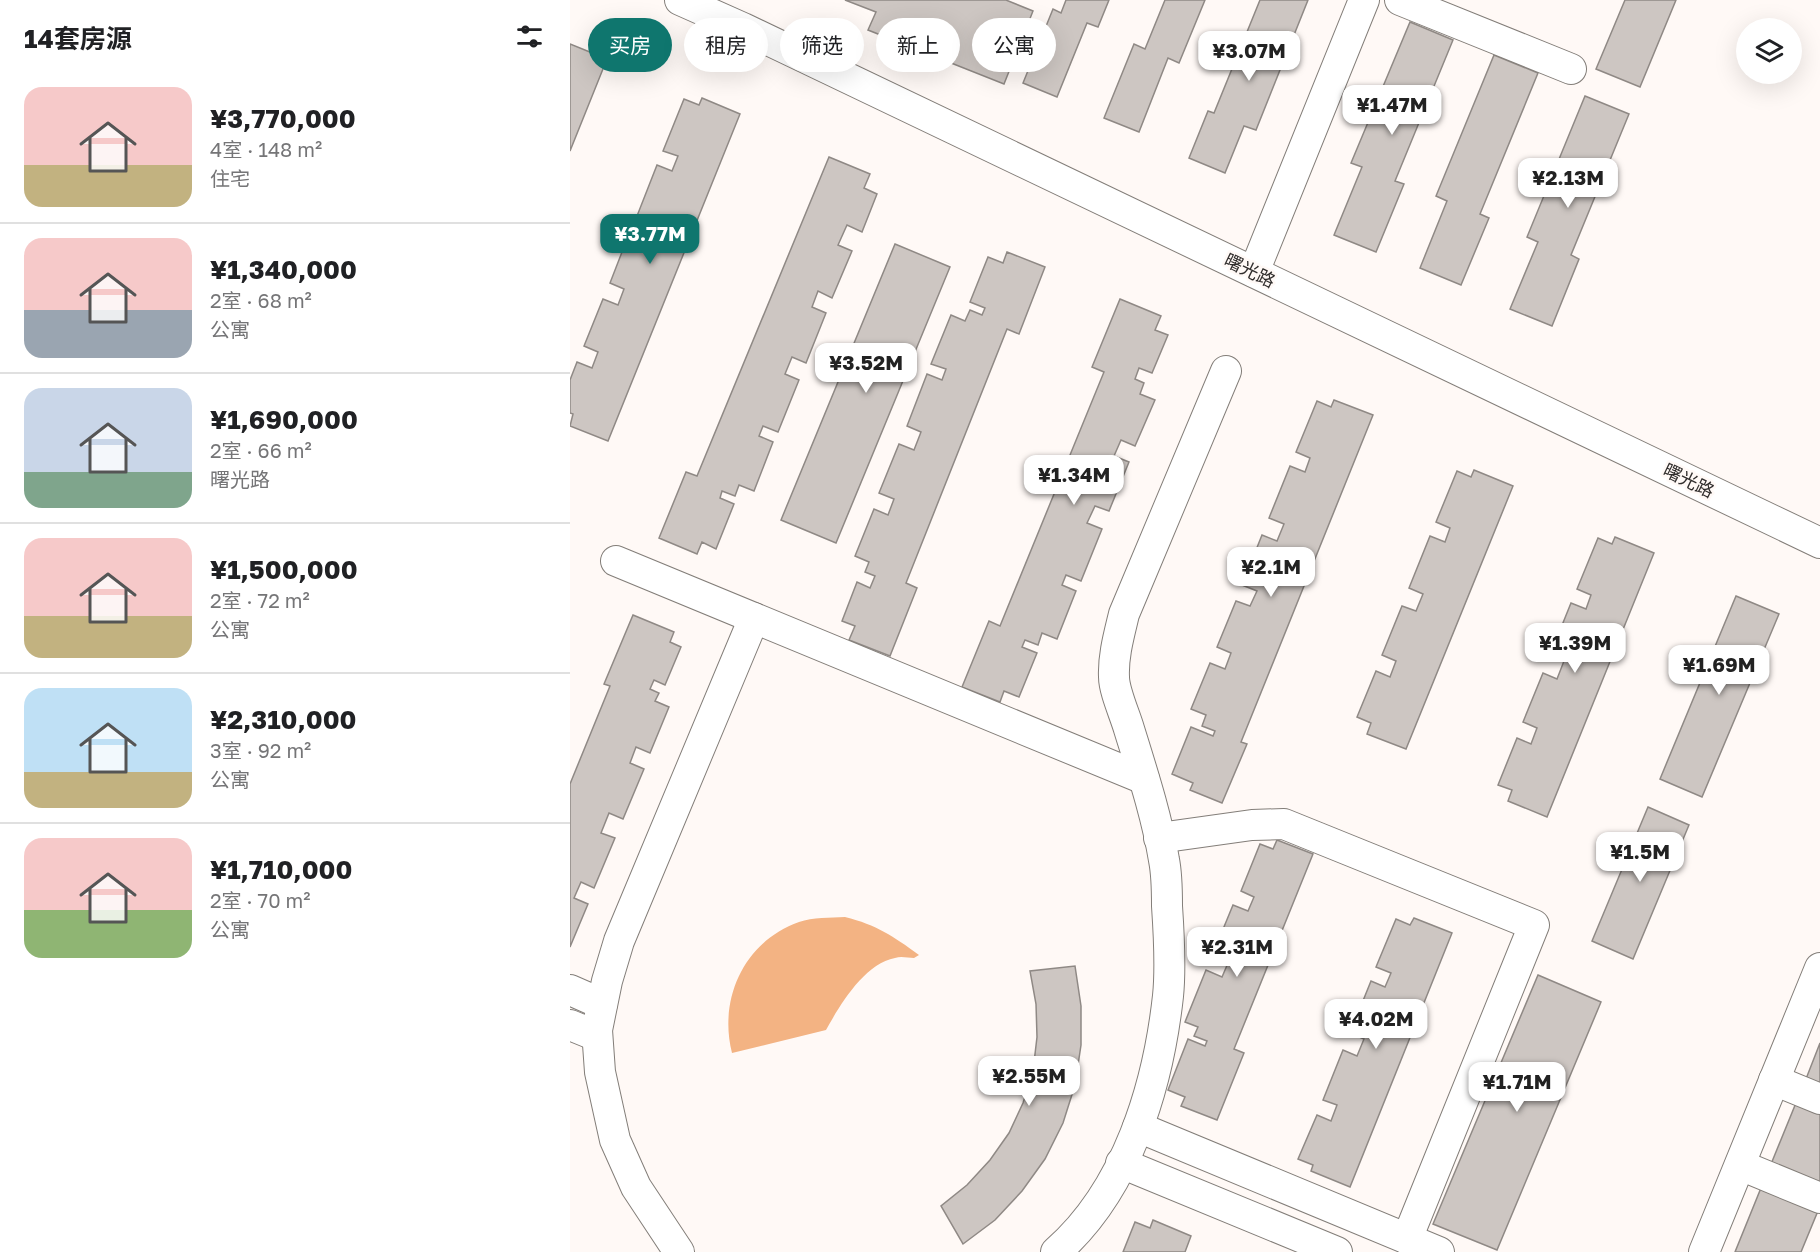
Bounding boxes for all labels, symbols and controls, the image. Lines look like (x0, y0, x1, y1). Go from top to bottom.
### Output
chip: 买房 (588, 18, 672, 72)
chip: 租房 (684, 18, 768, 72)
chip: 筛选 (780, 18, 864, 72)
chip: 新上 (876, 18, 960, 72)
chip: 公寓 (972, 18, 1056, 72)
map controls (1736, 18, 1802, 84)
button: layers (1736, 18, 1802, 84)
icon: filters (513, 20, 546, 53)
text: 14套房源 (24, 23, 132, 54)
pin: ¥3.07M (1200, 31, 1298, 82)
text: ¥3.07M (1212, 38, 1286, 62)
pin: ¥1.47M (1343, 85, 1441, 136)
text: ¥1.47M (1356, 92, 1428, 116)
text: ¥3,770,000 (210, 103, 356, 134)
icon: home (72, 111, 144, 183)
text: 4室 · 148 m² (210, 137, 322, 161)
pin: ¥2.13M (1519, 158, 1617, 209)
text: ¥2.13M (1532, 165, 1604, 189)
text: 住宅 (210, 166, 250, 190)
pin: ¥3.77M (601, 214, 699, 265)
text: ¥3.77M (614, 221, 686, 245)
street label: 曙光路 (1221, 248, 1279, 292)
text: ¥1,340,000 (210, 254, 357, 285)
icon: home (72, 262, 144, 334)
text: 2室 · 68 m² (210, 288, 312, 312)
text: 公寓 (210, 317, 250, 341)
pin: ¥3.52M (817, 343, 915, 394)
text: ¥3.52M (829, 350, 903, 374)
text: ¥1,690,000 (210, 404, 358, 435)
icon: home (72, 412, 144, 484)
text: 2室 · 66 m² (210, 438, 312, 462)
pin: ¥1.34M (1025, 455, 1123, 506)
street label: 曙光路 (1660, 458, 1718, 502)
text: ¥1.34M (1038, 462, 1110, 486)
text: 曙光路 (210, 467, 270, 491)
pin: ¥2.1M (1229, 547, 1313, 598)
text: ¥1,500,000 (210, 554, 358, 585)
text: ¥2.1M (1241, 554, 1301, 578)
icon: home (72, 562, 144, 634)
text: 2室 · 72 m² (210, 588, 310, 612)
text: 公寓 (210, 617, 250, 641)
pin: ¥1.39M (1526, 623, 1624, 674)
text: ¥1.39M (1539, 630, 1611, 654)
pin: ¥1.69M (1670, 645, 1768, 696)
text: ¥1.69M (1682, 652, 1756, 676)
text: ¥2,310,000 (210, 704, 357, 735)
icon: home (72, 712, 144, 784)
text: 3室 · 92 m² (210, 738, 311, 762)
text: 公寓 (210, 767, 250, 791)
pin: ¥1.5M (1598, 832, 1682, 883)
text: ¥1.5M (1610, 839, 1670, 863)
text: ¥1,710,000 (210, 854, 352, 885)
icon: home (72, 862, 144, 934)
text: 2室 · 70 m² (210, 888, 311, 912)
text: 公寓 (210, 917, 250, 941)
pin: ¥2.31M (1188, 927, 1286, 978)
text: ¥2.31M (1201, 934, 1273, 958)
pin: ¥4.02M (1327, 999, 1425, 1050)
text: ¥4.02M (1338, 1006, 1414, 1030)
pin: ¥2.55M (980, 1056, 1078, 1107)
pin: ¥1.71M (1468, 1062, 1566, 1113)
text: ¥2.55M (992, 1063, 1066, 1087)
text: ¥1.71M (1483, 1069, 1551, 1093)

